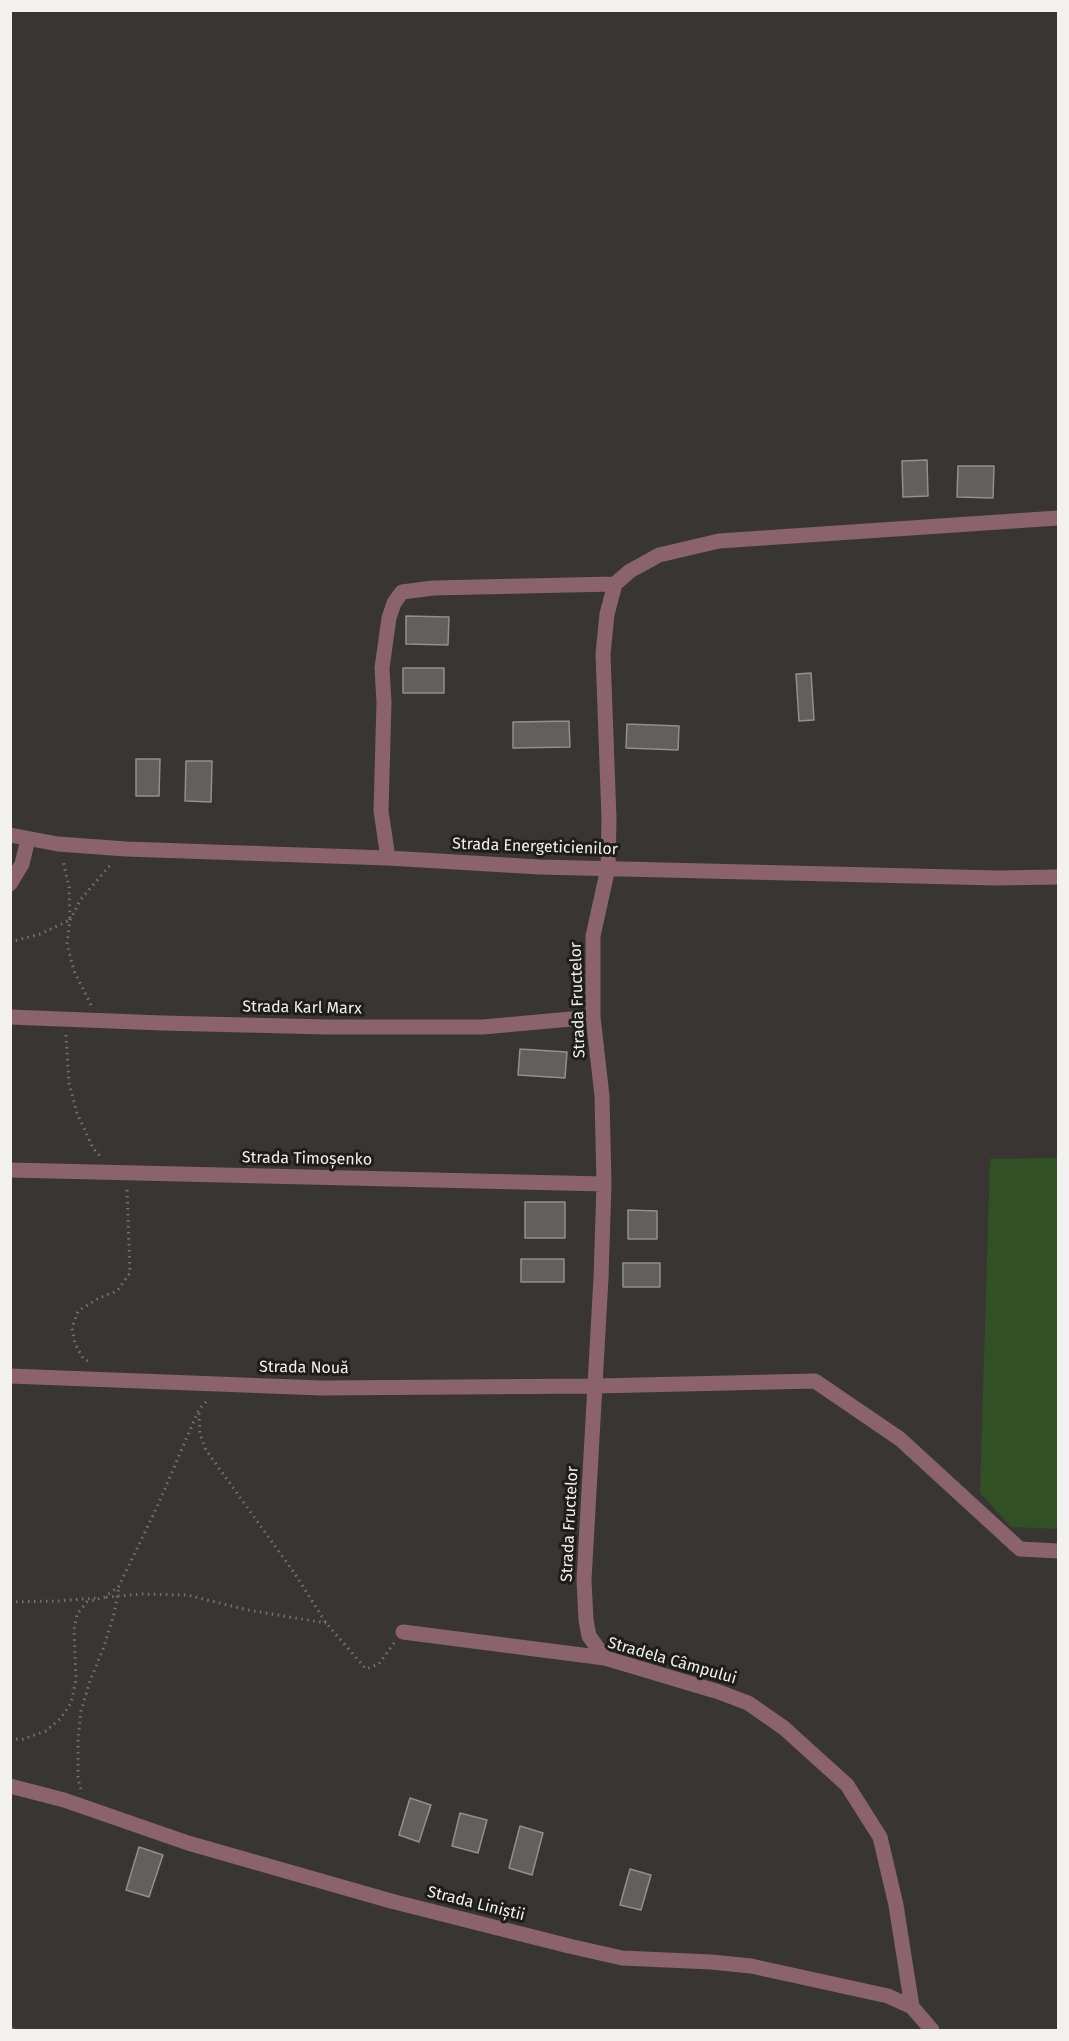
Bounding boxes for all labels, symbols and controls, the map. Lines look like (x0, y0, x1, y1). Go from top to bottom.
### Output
street label: Strada Energeticienilor (452, 835, 618, 859)
street label: Strada Fructelor (566, 942, 590, 1058)
street label: Strada Karl Marx (242, 997, 362, 1019)
street label: Strada Timoșenko (242, 1148, 372, 1170)
street label: Strada Nouă (259, 1358, 349, 1378)
street label: Strada Fructelor (557, 1466, 583, 1582)
street label: Stradela Câmpului (605, 1633, 739, 1689)
street label: Strada Liniștii (425, 1883, 527, 1925)

